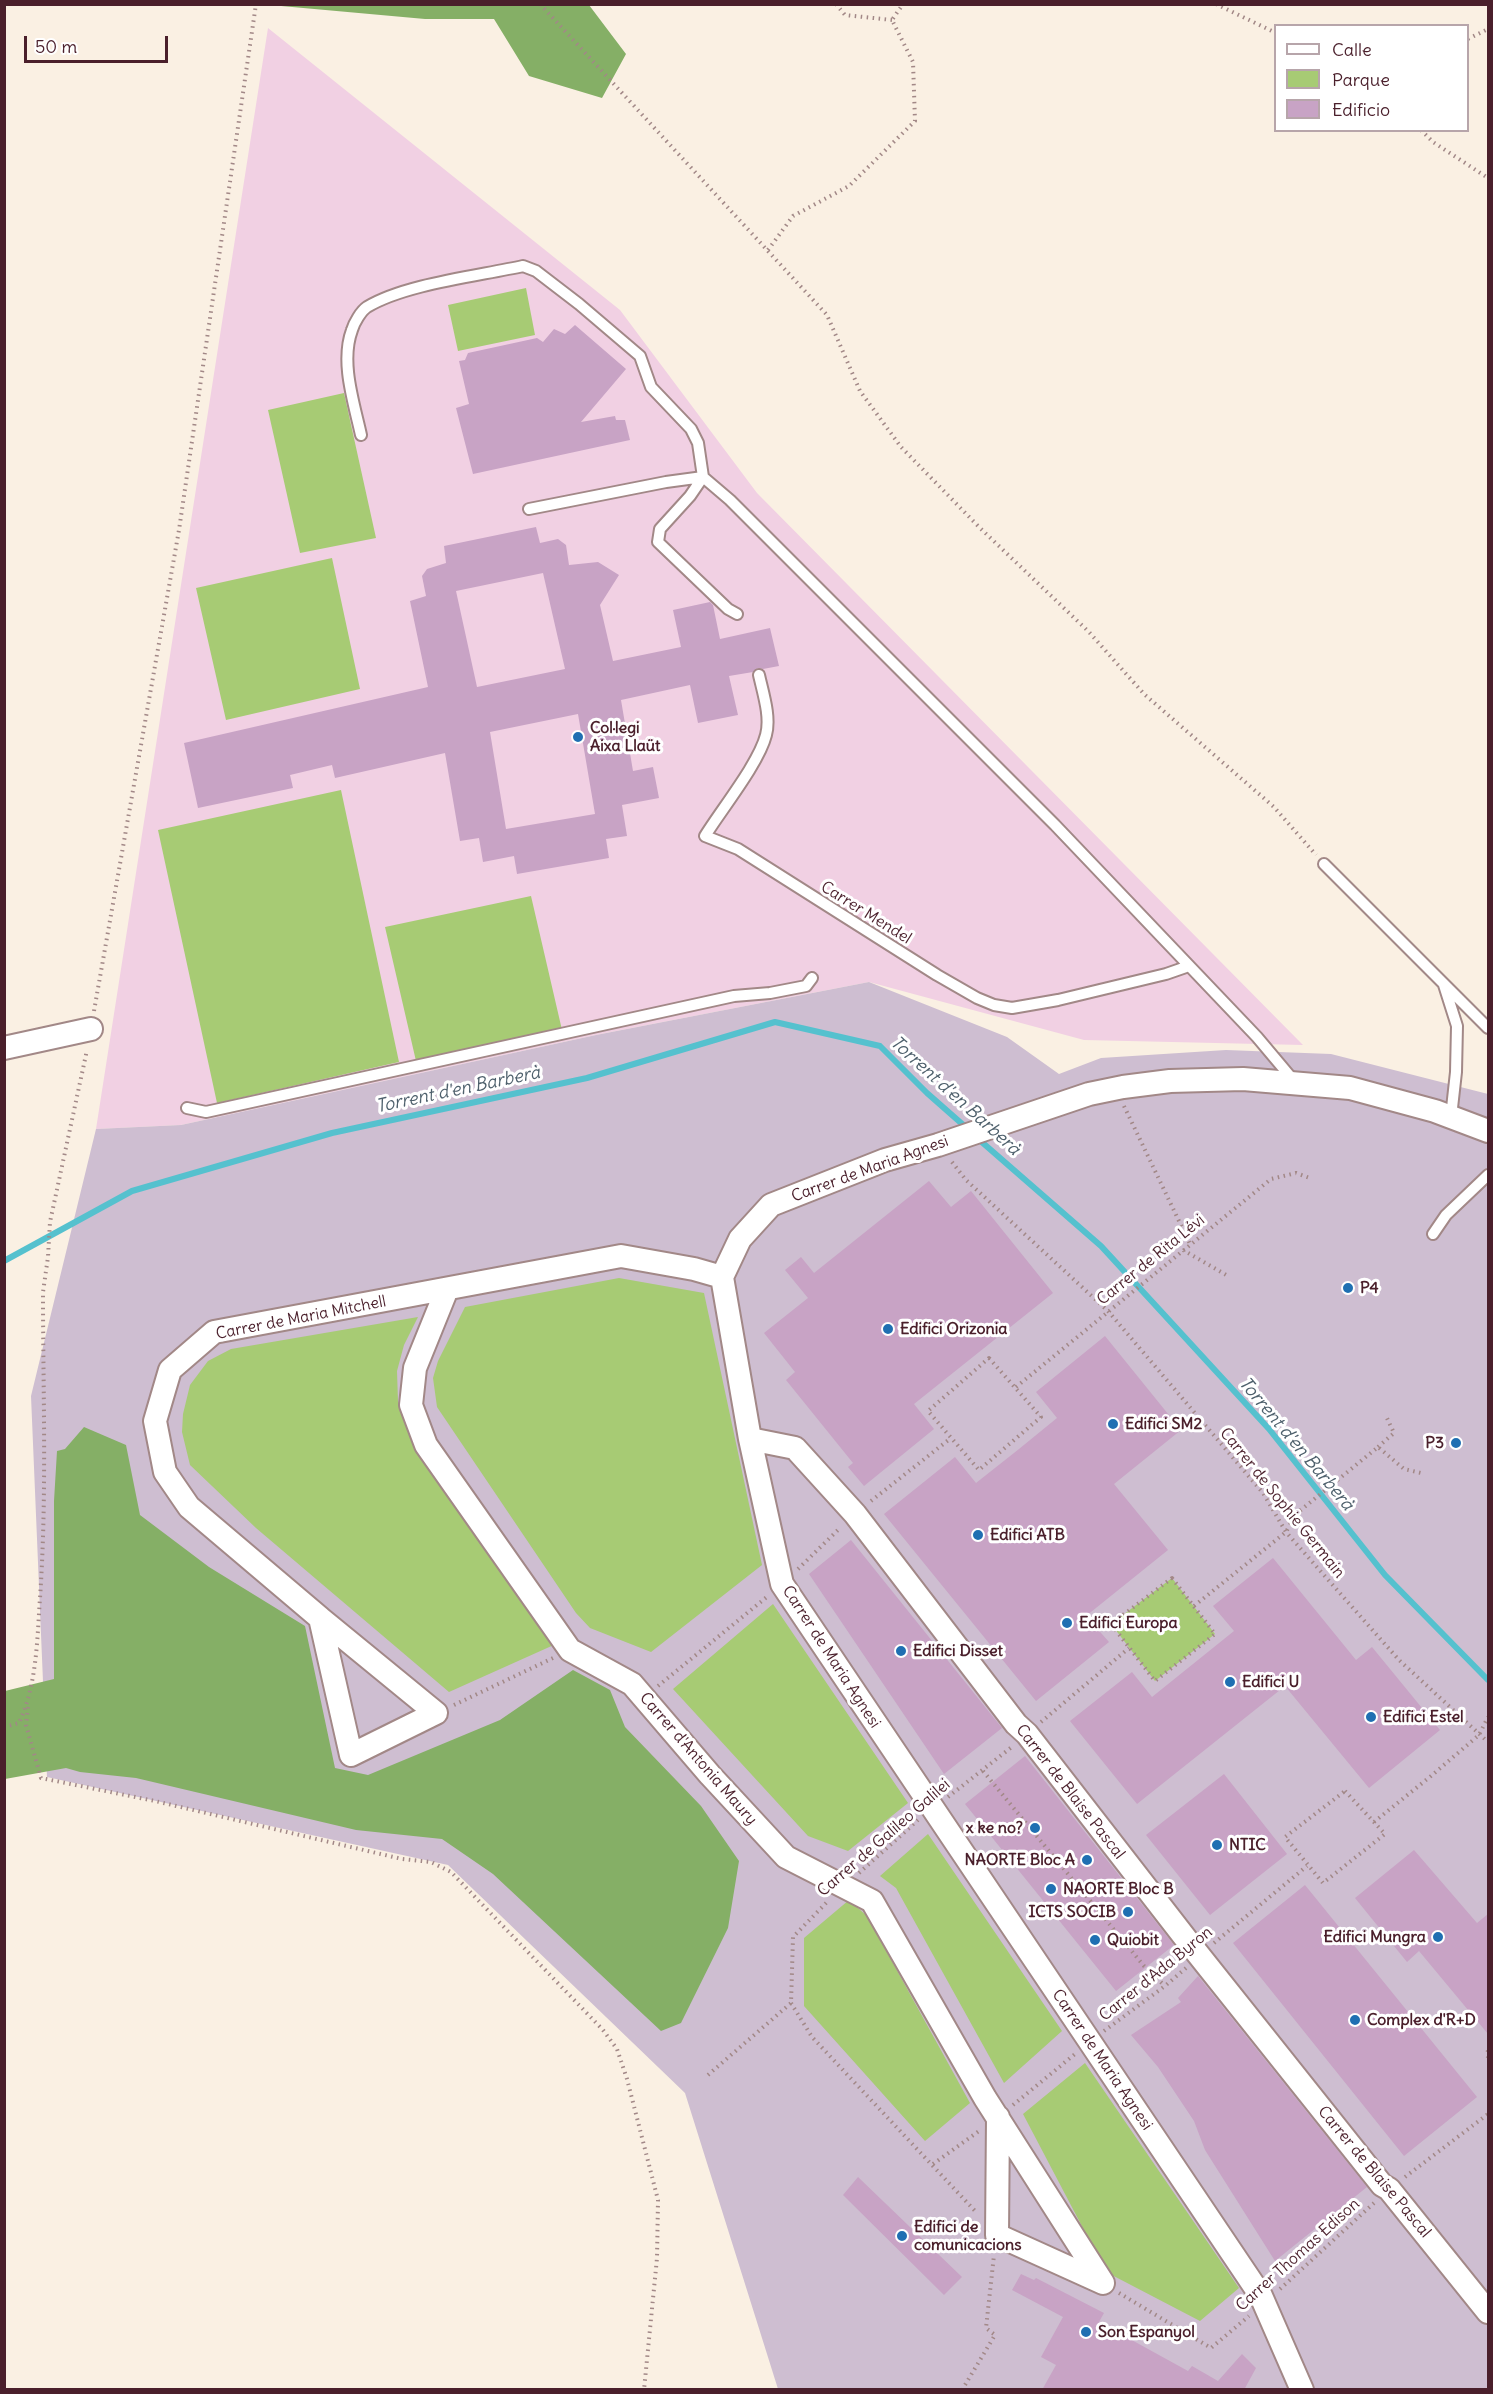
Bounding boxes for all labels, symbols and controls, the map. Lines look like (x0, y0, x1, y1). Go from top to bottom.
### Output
scale bar (27, 24, 171, 62)
legend (1274, 24, 1469, 132)
text: 50 m (35, 35, 77, 58)
text: Calle (1332, 38, 1372, 61)
text: Parque (1332, 68, 1390, 91)
text: Edificio (1332, 98, 1390, 121)
place label: Col·legi Aixa Llaüt (590, 718, 661, 756)
marker: Col·legi Aixa Llaüt (571, 730, 585, 744)
street label: Carrer Mendel (817, 877, 915, 949)
water label: Torrent d'en Barberà (886, 1032, 1024, 1160)
water label: Torrent d'en Barberà (374, 1062, 542, 1118)
street label: Carrer de Maria Agnesi (789, 1132, 951, 1206)
street label: Carrer de Rita Lévi (1093, 1211, 1209, 1309)
place label: P4 (1360, 1278, 1379, 1298)
marker: P4 (1341, 1281, 1355, 1295)
street label: Carrer de Maria Mitchell (214, 1292, 388, 1344)
place label: Edifici Orizonia (900, 1319, 1008, 1339)
marker: Edifici Orizonia (881, 1322, 895, 1336)
water label: Torrent d'en Barberà (1234, 1373, 1358, 1515)
place label: Edifici SM2 (1125, 1414, 1202, 1434)
marker: Edifici SM2 (1106, 1417, 1120, 1431)
street label: Carrer de Sophie Germain (1215, 1424, 1349, 1582)
place label: P3 (1425, 1433, 1444, 1453)
marker: P3 (1449, 1436, 1463, 1450)
place label: Edifici ATB (990, 1525, 1065, 1545)
marker: Edifici ATB (971, 1528, 985, 1542)
street label: Carrer de Maria Agnesi (778, 1582, 884, 1732)
place label: Edifici Europa (1079, 1613, 1178, 1633)
marker: Edifici Europa (1060, 1616, 1074, 1630)
place label: Edifici Disset (913, 1641, 1003, 1661)
marker: Edifici Disset (894, 1644, 908, 1658)
place label: Edifici U (1242, 1672, 1299, 1692)
marker: Edifici U (1223, 1675, 1237, 1689)
street label: Carrer d'Antonia Maury (635, 1689, 761, 1829)
place label: Edifici Estel (1383, 1707, 1464, 1727)
marker: Edifici Estel (1364, 1710, 1378, 1724)
street label: Carrer de Blaise Pascal (1011, 1721, 1129, 1863)
street label: Carrer de Galileo Galilei (814, 1775, 954, 1901)
place label: x ke no? (966, 1818, 1023, 1838)
marker: x ke no? (1028, 1821, 1042, 1835)
place label: NTIC (1229, 1835, 1266, 1855)
marker: NTIC (1210, 1838, 1224, 1852)
place label: NAORTE Bloc A (965, 1850, 1075, 1870)
marker: NAORTE Bloc A (1080, 1853, 1094, 1867)
place label: NAORTE Bloc B (1063, 1879, 1174, 1899)
marker: NAORTE Bloc B (1044, 1882, 1058, 1896)
place label: ICTS SOCIB (1028, 1902, 1116, 1922)
marker: ICTS SOCIB (1121, 1905, 1135, 1919)
street label: Carrer d'Ada Byron (1096, 1923, 1216, 2025)
place label: Edifici Mungra (1324, 1927, 1426, 1947)
place label: Quiobit (1107, 1930, 1159, 1950)
marker: Edifici Mungra (1431, 1930, 1445, 1944)
marker: Quiobit (1088, 1933, 1102, 1947)
street label: Carrer de Maria Agnesi (1048, 1986, 1156, 2134)
place label: Complex d'R+D (1367, 2010, 1476, 2030)
marker: Complex d'R+D (1348, 2013, 1362, 2027)
street label: Carrer de Blaise Pascal (1313, 2102, 1435, 2242)
street label: Carrer Thomas Edison (1232, 2194, 1364, 2316)
place label: Edifici de comunicacions (914, 2217, 1021, 2255)
marker: Edifici de comunicacions (895, 2229, 909, 2243)
place label: Son Espanyol (1098, 2322, 1195, 2342)
marker: Son Espanyol (1079, 2325, 1093, 2339)

